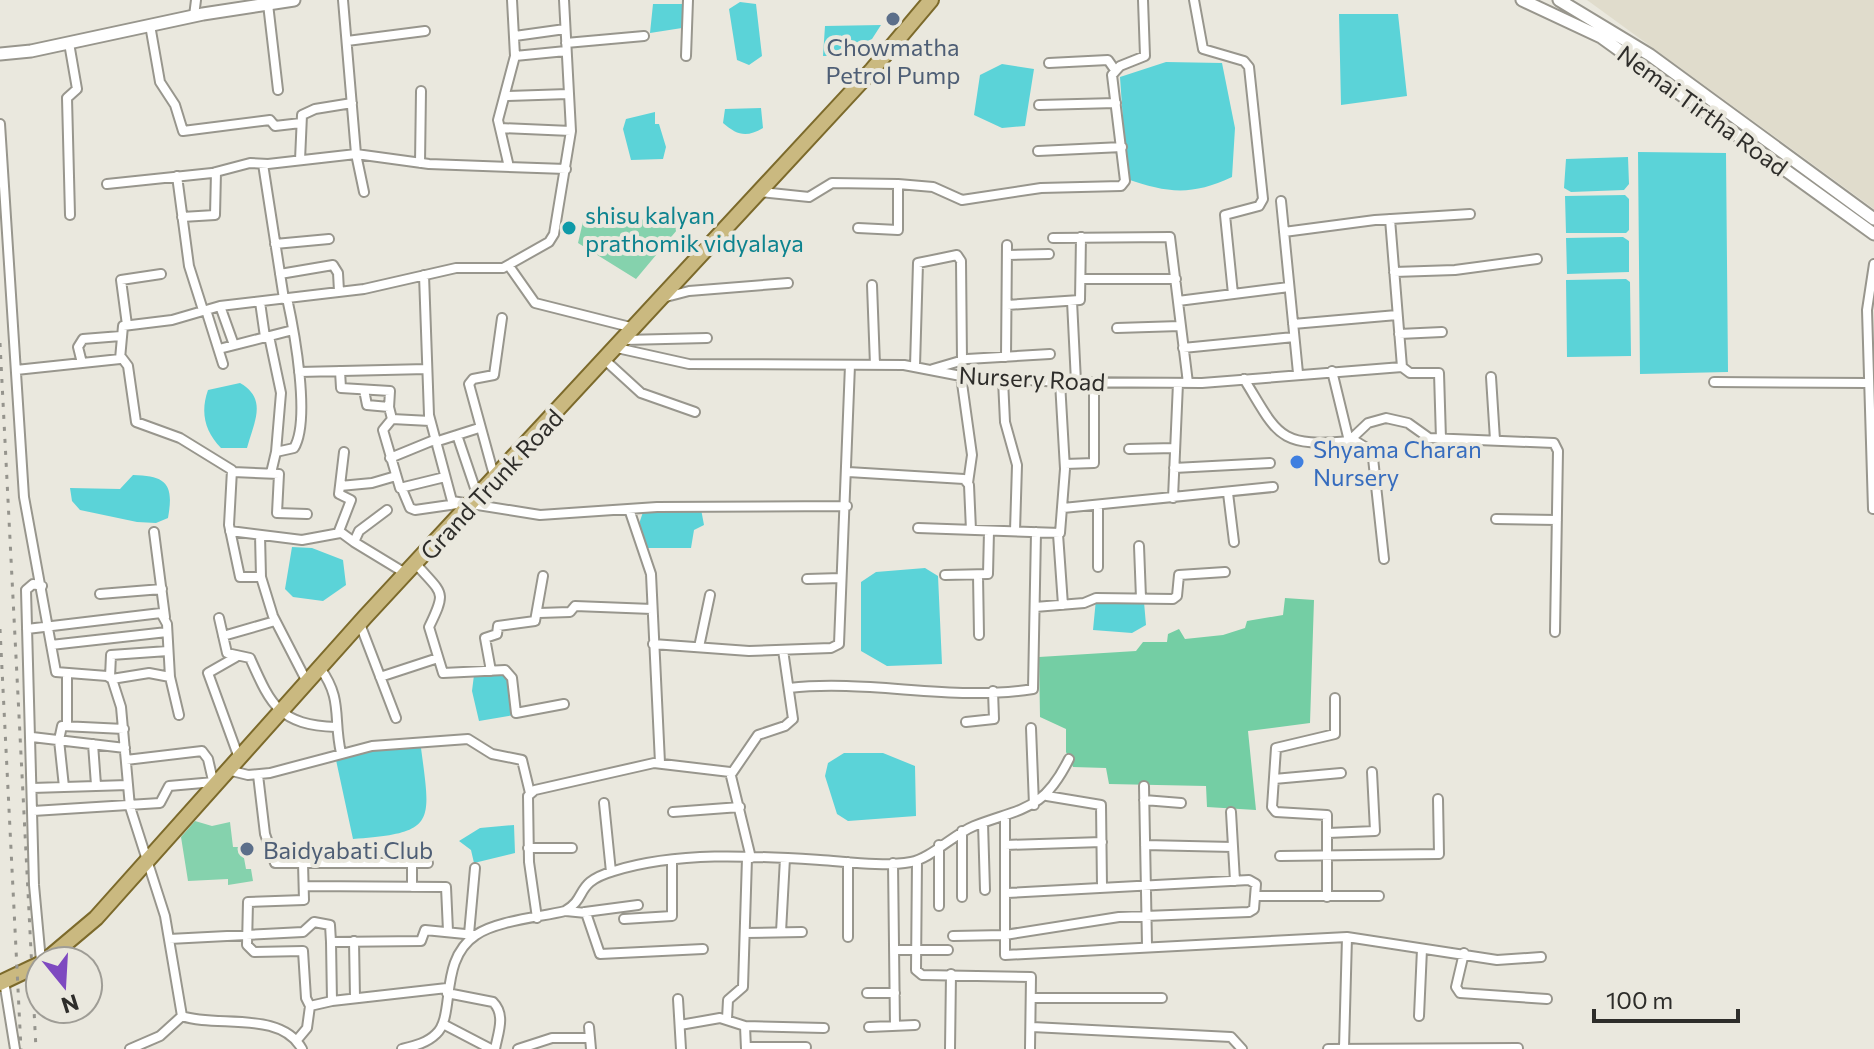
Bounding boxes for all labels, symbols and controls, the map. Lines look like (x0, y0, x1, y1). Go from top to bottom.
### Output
marker: Chowmatha Petrol Pump (884, 10, 902, 28)
place label: Chowmatha Petrol Pump (826, 32, 960, 89)
street label: Nemai Tirtha Road (1612, 39, 1794, 181)
place label: shisu kalyan prathomik vidyalaya (585, 200, 804, 257)
marker: shisu kalyan prathomik vidyalaya (560, 219, 578, 237)
street label: Nursery Road (958, 360, 1106, 396)
street label: Grand Trunk Road (414, 403, 568, 565)
place label: Shyama Charan Nursery (1313, 434, 1482, 491)
marker: Shyama Charan Nursery (1288, 453, 1306, 471)
place label: Baidyabati Club (263, 835, 433, 864)
marker: Baidyabati Club (238, 840, 256, 858)
north arrow (24, 945, 104, 1025)
scale bar (1594, 973, 1738, 1023)
text: 100 m (1606, 985, 1673, 1014)
text: N (58, 989, 82, 1020)

